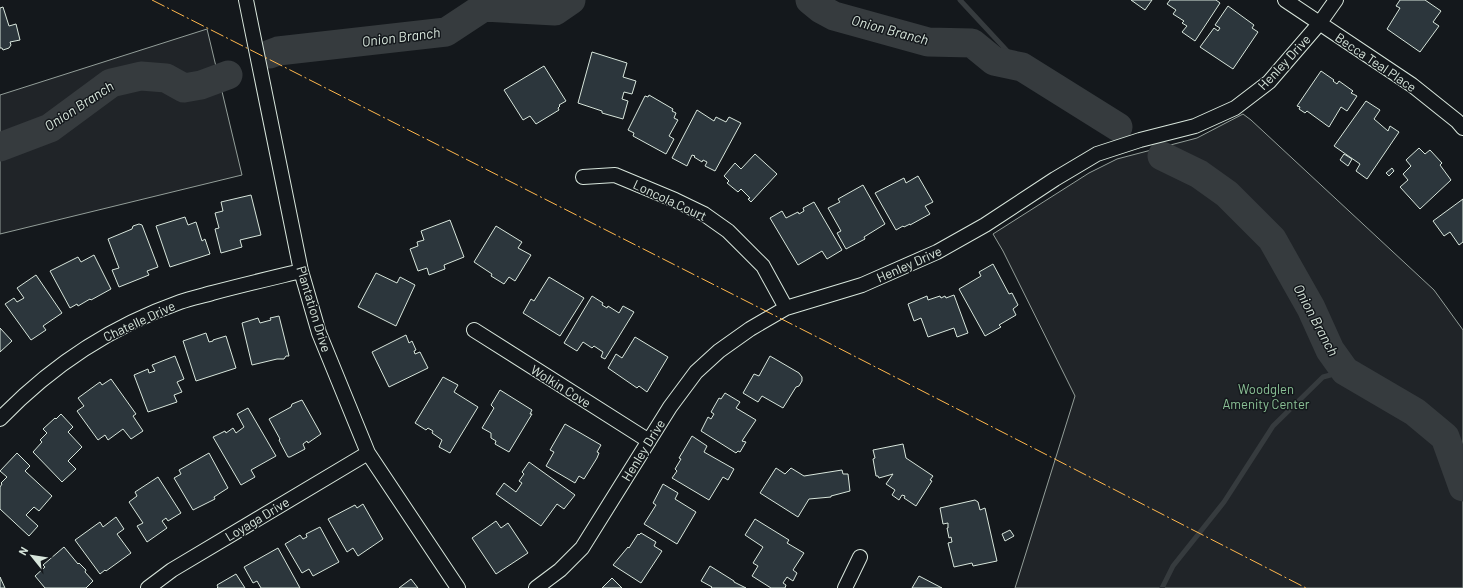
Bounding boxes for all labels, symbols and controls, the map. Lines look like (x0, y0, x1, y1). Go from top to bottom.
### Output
water label: Onion Branch (850, 11, 930, 48)
water label: Onion Branch (361, 23, 441, 50)
street label: Becca Teal Place (1332, 29, 1420, 95)
street label: Henley Drive (1254, 31, 1314, 93)
water label: Onion Branch (41, 77, 116, 134)
street label: Loncola Court (631, 176, 709, 224)
street label: Henley Drive (874, 242, 944, 285)
street label: Plantation Drive (293, 264, 335, 354)
water label: Onion Branch (1290, 281, 1342, 359)
street label: Chatelle Drive (101, 297, 178, 345)
street label: Wolkin Cove (528, 361, 594, 411)
park label: Woodglen Amenity Center (1222, 381, 1310, 412)
street label: Henley Drive (618, 416, 668, 484)
street label: Loyaga Drive (222, 494, 292, 544)
north arrow (12, 536, 52, 576)
text: N (15, 544, 30, 557)

